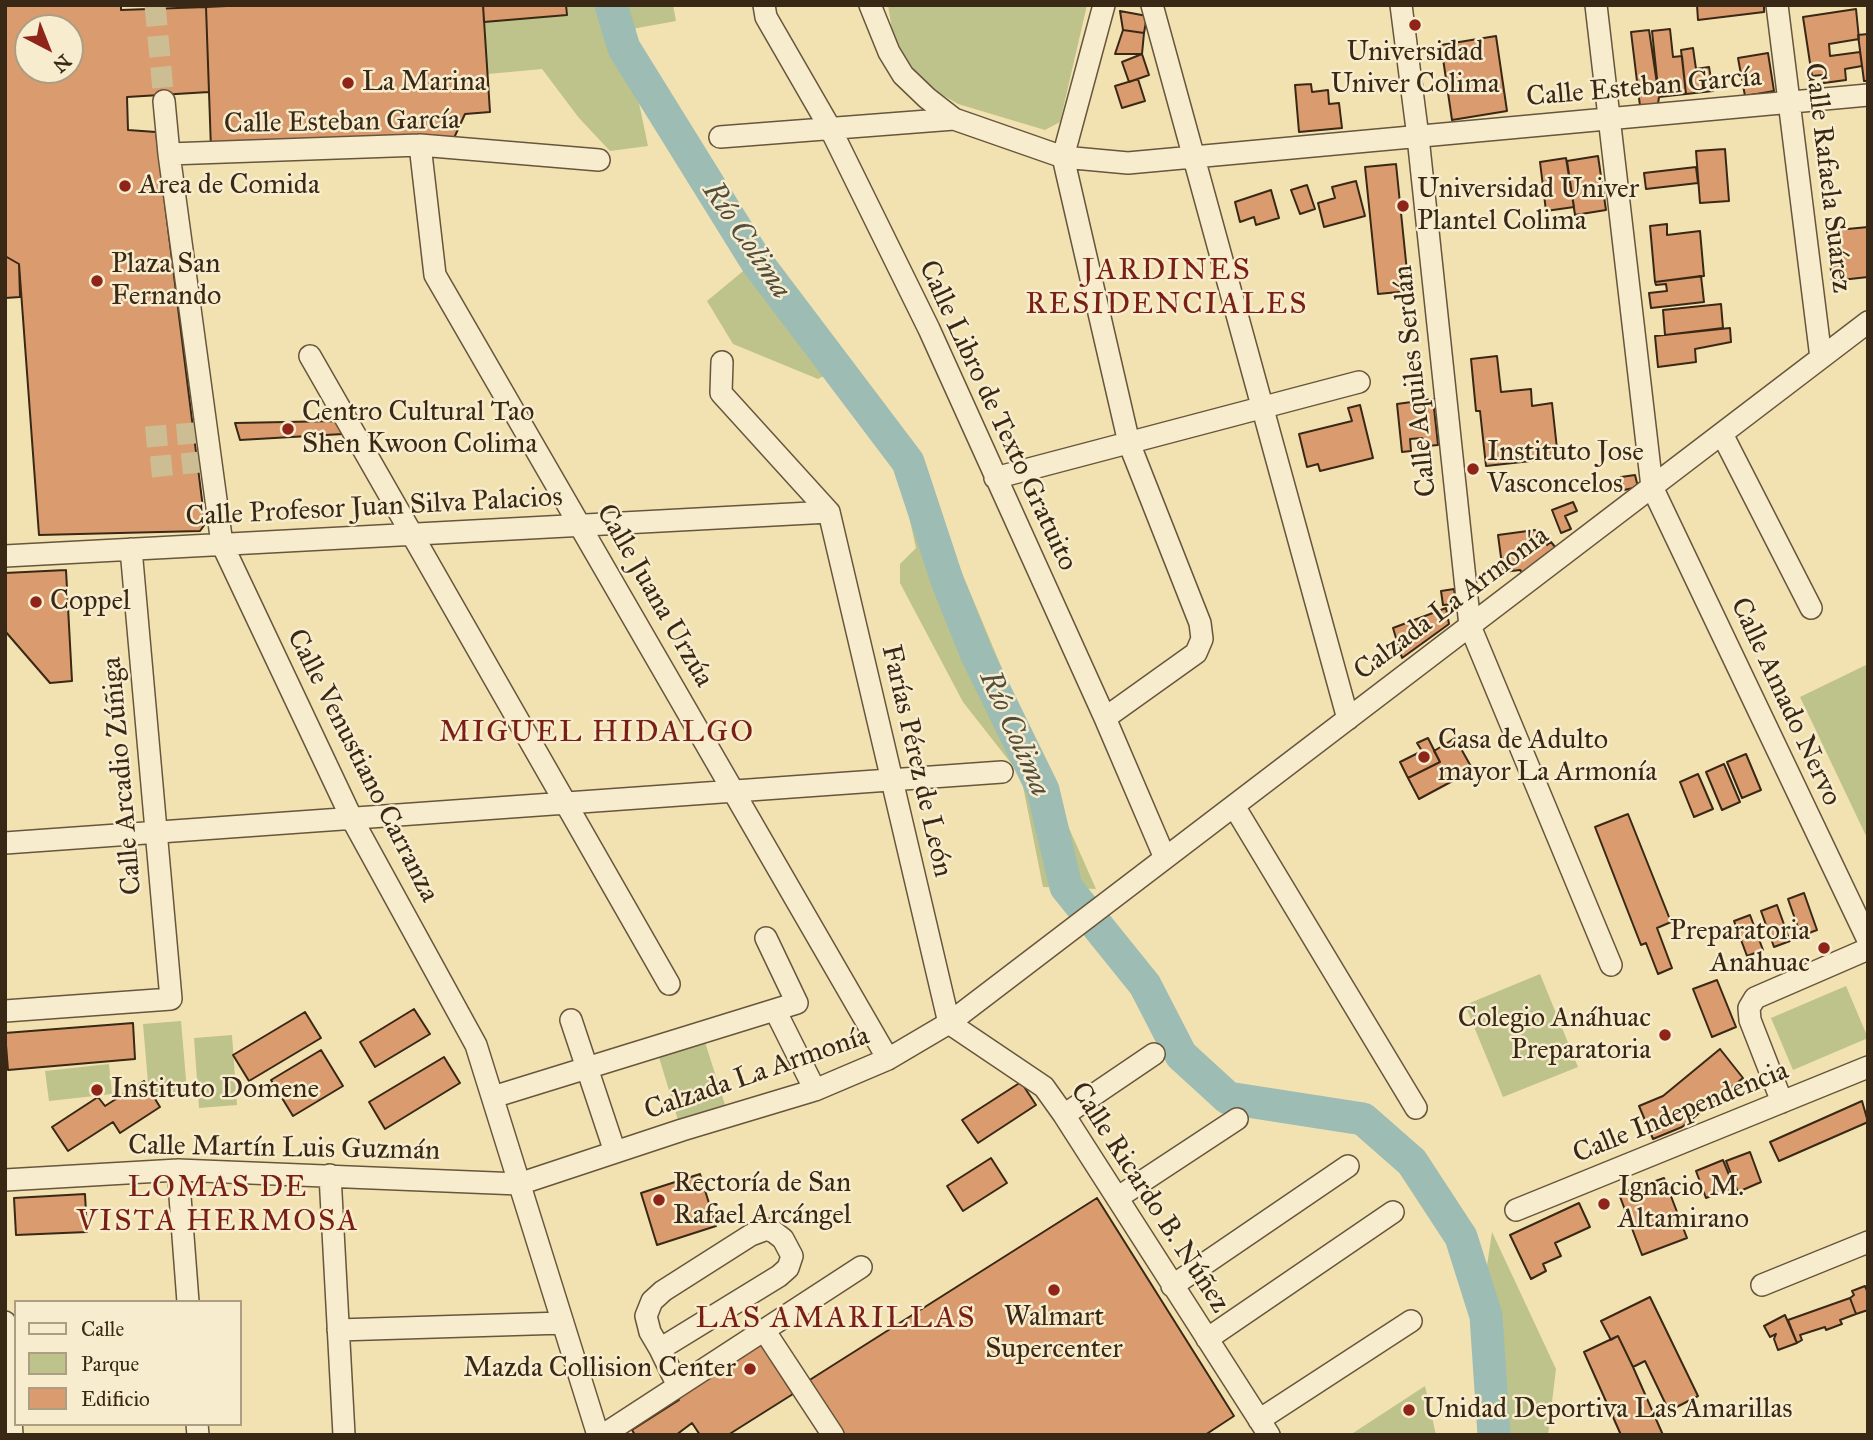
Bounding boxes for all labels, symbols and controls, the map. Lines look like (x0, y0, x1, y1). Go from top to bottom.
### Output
north arrow (14, 14, 84, 84)
marker: Universidad Univer Colima (1407, 17, 1423, 33)
place label: Universidad Univer Colima (1330, 36, 1500, 102)
text: N (48, 50, 76, 77)
street label: Calle Esteban García (1525, 61, 1763, 115)
street label: Calle Rafaela Suárez (1796, 61, 1858, 295)
place label: La Marina (362, 66, 486, 100)
marker: La Marina (340, 75, 356, 91)
street label: Calle Esteban García (224, 104, 460, 142)
place label: Area de Comida (139, 169, 320, 203)
place label: Universidad Univer Plantel Colima (1417, 173, 1639, 239)
water label: Río Colima (694, 176, 798, 306)
marker: Area de Comida (117, 178, 133, 194)
marker: Universidad Univer Plantel Colima (1395, 198, 1411, 214)
place label: Plaza San Fernando (111, 248, 221, 314)
district label: JARDINES RESIDENCIALES (1027, 254, 1307, 324)
street label: Calle Libro de Texto Gratuito (910, 256, 1084, 576)
street label: Calle Aquiles Serdán (1387, 263, 1445, 499)
marker: Plaza San Fernando (89, 273, 105, 289)
place label: Centro Cultural Tao Shen Kwoon Colima (302, 396, 537, 462)
marker: Centro Cultural Tao Shen Kwoon Colima (280, 421, 296, 437)
place label: Instituto Jose Vasconcelos (1487, 436, 1644, 502)
marker: Instituto Jose Vasconcelos (1465, 461, 1481, 477)
street label: Calle Profesor Juan Silva Palacios (185, 481, 563, 535)
street label: Calle Juana Urzúa (588, 499, 720, 693)
street label: Calzada La Armonía (1348, 520, 1556, 688)
place label: Coppel (50, 585, 131, 619)
street label: Calle Amado Nervo (1722, 593, 1848, 811)
marker: Coppel (28, 594, 44, 610)
street label: Calle Venustiano Carranza (279, 624, 445, 908)
street label: Farías Pérez de León (873, 642, 959, 880)
street label: Calle Arcadio Zúñiga (96, 656, 150, 896)
water label: Río Colima (970, 666, 1058, 802)
district label: MIGUEL HIDALGO (441, 716, 753, 752)
place label: Casa de Adulto mayor La Armonía (1438, 724, 1657, 790)
marker: Casa de Adulto mayor La Armonía (1416, 749, 1432, 765)
place label: Preparatoria Anahuac (1670, 915, 1810, 981)
marker: Preparatoria Anahuac (1816, 940, 1832, 956)
place label: Colegio Anáhuac Preparatoria (1458, 1002, 1651, 1068)
street label: Calzada La Armonía (640, 1020, 874, 1128)
marker: Colegio Anáhuac Preparatoria (1657, 1027, 1673, 1043)
street label: Calle Independencia (1568, 1054, 1794, 1172)
place label: Instituto Domene (111, 1073, 319, 1107)
street label: Calle Ricardo B. Núñez (1062, 1077, 1236, 1319)
marker: Instituto Domene (89, 1082, 105, 1098)
street label: Calle Martín Luis Guzmán (128, 1129, 440, 1169)
place label: Rectoría de San Rafael Arcángel (673, 1167, 851, 1233)
district label: LOMAS DE VISTA HERMOSA (78, 1171, 358, 1242)
place label: Ignacio M. Altamirano (1618, 1171, 1749, 1237)
marker: Rectoría de San Rafael Arcángel (651, 1192, 667, 1208)
marker: Ignacio M. Altamirano (1596, 1196, 1612, 1212)
marker: Walmart Supercenter (1046, 1282, 1062, 1298)
legend (14, 1300, 242, 1426)
place label: Walmart Supercenter (985, 1301, 1123, 1367)
district label: LAS AMARILLAS (697, 1302, 975, 1338)
text: Calle (81, 1316, 124, 1342)
text: Parque (81, 1351, 139, 1377)
place label: Mazda Collision Center (463, 1352, 736, 1386)
marker: Mazda Collision Center (742, 1361, 758, 1377)
text: Edificio (81, 1386, 150, 1412)
place label: Unidad Deportiva Las Amarillas (1423, 1393, 1793, 1427)
marker: Unidad Deportiva Las Amarillas (1401, 1402, 1417, 1418)

